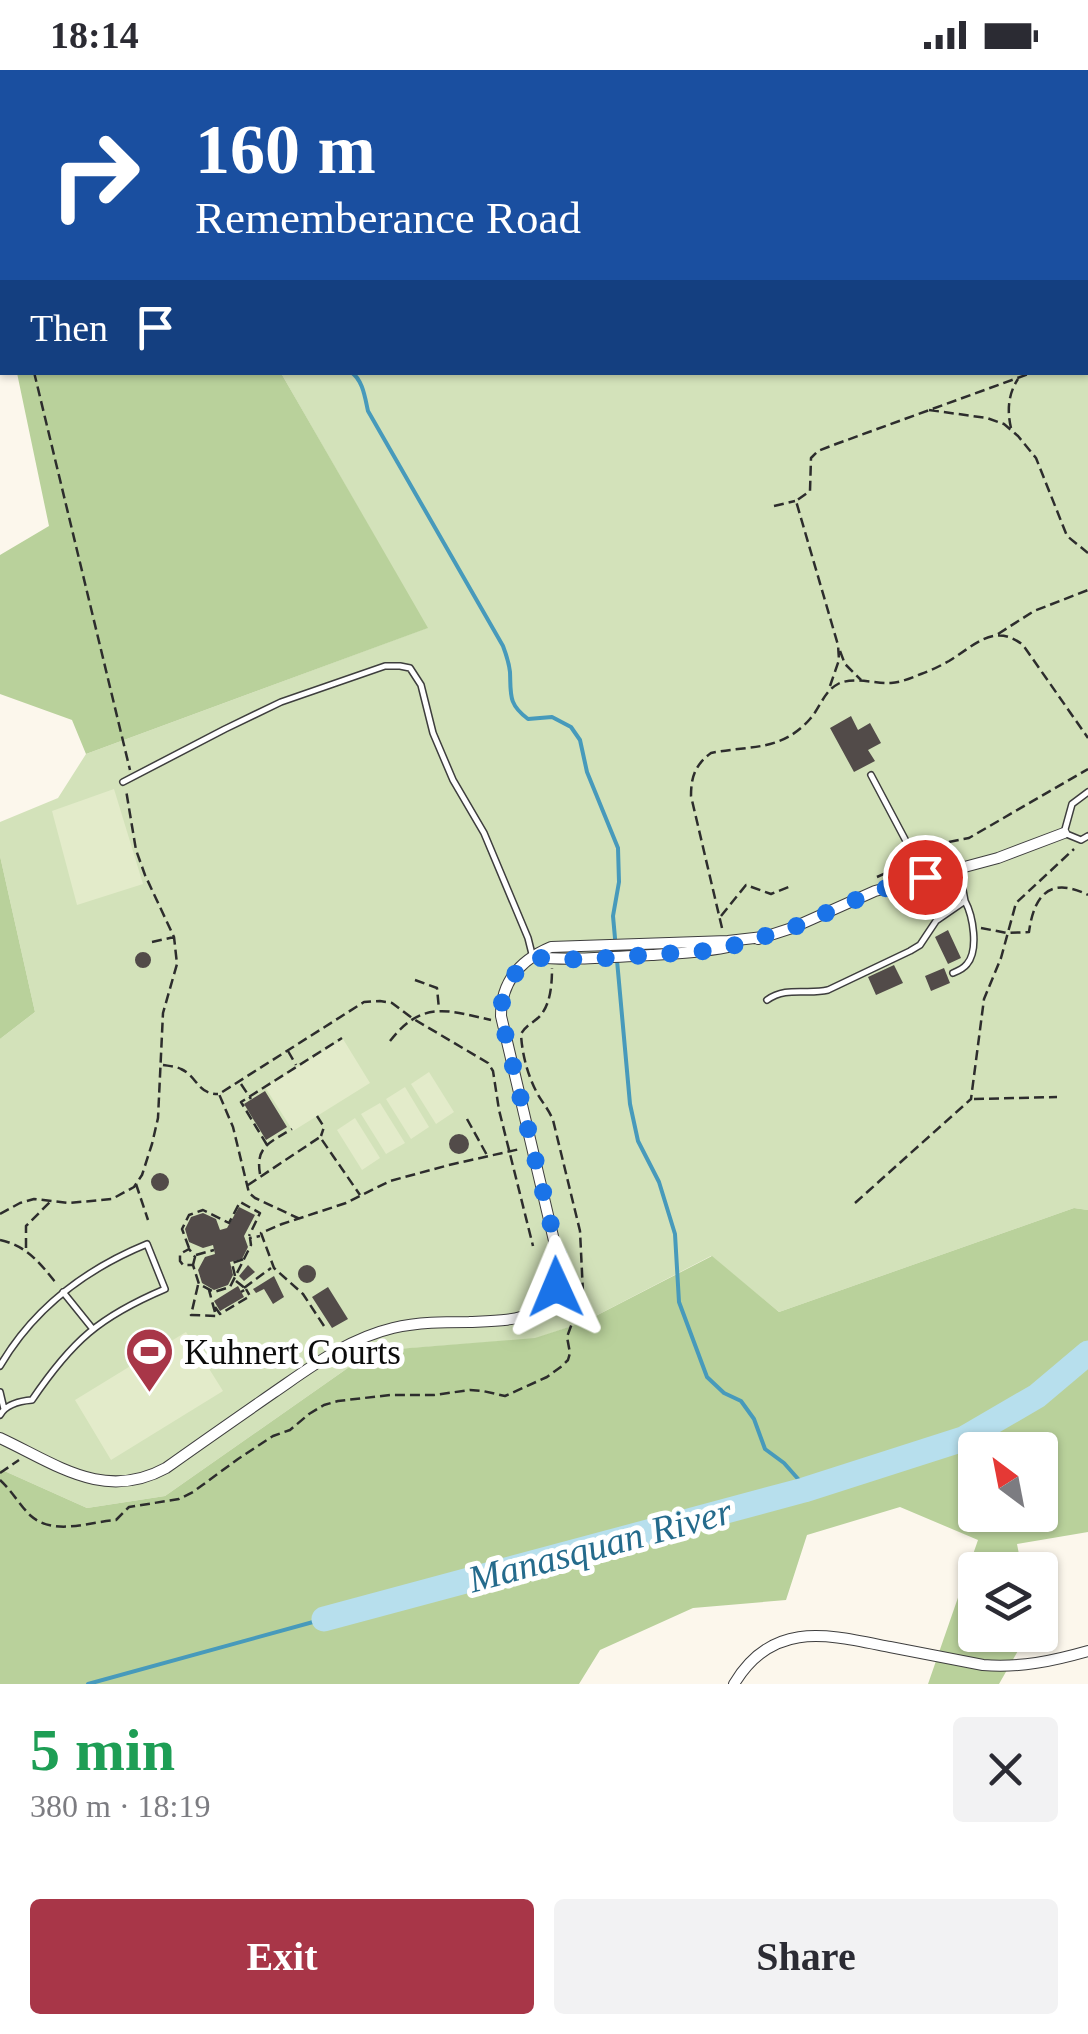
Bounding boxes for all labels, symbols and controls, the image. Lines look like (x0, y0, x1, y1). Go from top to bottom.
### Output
text: 18:14 (50, 14, 139, 56)
icon: right (30, 110, 160, 240)
text: 160 m (195, 111, 376, 188)
text: Rememberance Road (195, 193, 581, 243)
icon: arrive (128, 300, 183, 355)
text: Then (30, 307, 108, 349)
pin (883, 835, 968, 920)
icon: arrive (898, 850, 953, 905)
position arrow (504, 1235, 608, 1339)
sports icon: Kuhnert Courts (123, 1326, 175, 1394)
place label: Kuhnert Courts (184, 1333, 401, 1372)
north arrow (958, 1432, 1058, 1532)
map controls (958, 1432, 1058, 1652)
water label: Manasquan River (463, 1490, 737, 1601)
button: layers (958, 1552, 1058, 1652)
text: 5 min (30, 1717, 175, 1783)
button: close (953, 1717, 1058, 1822)
text: 380 m · 18:19 (30, 1788, 210, 1824)
button: Exit (30, 1899, 534, 2014)
button: Share (554, 1899, 1058, 2014)

